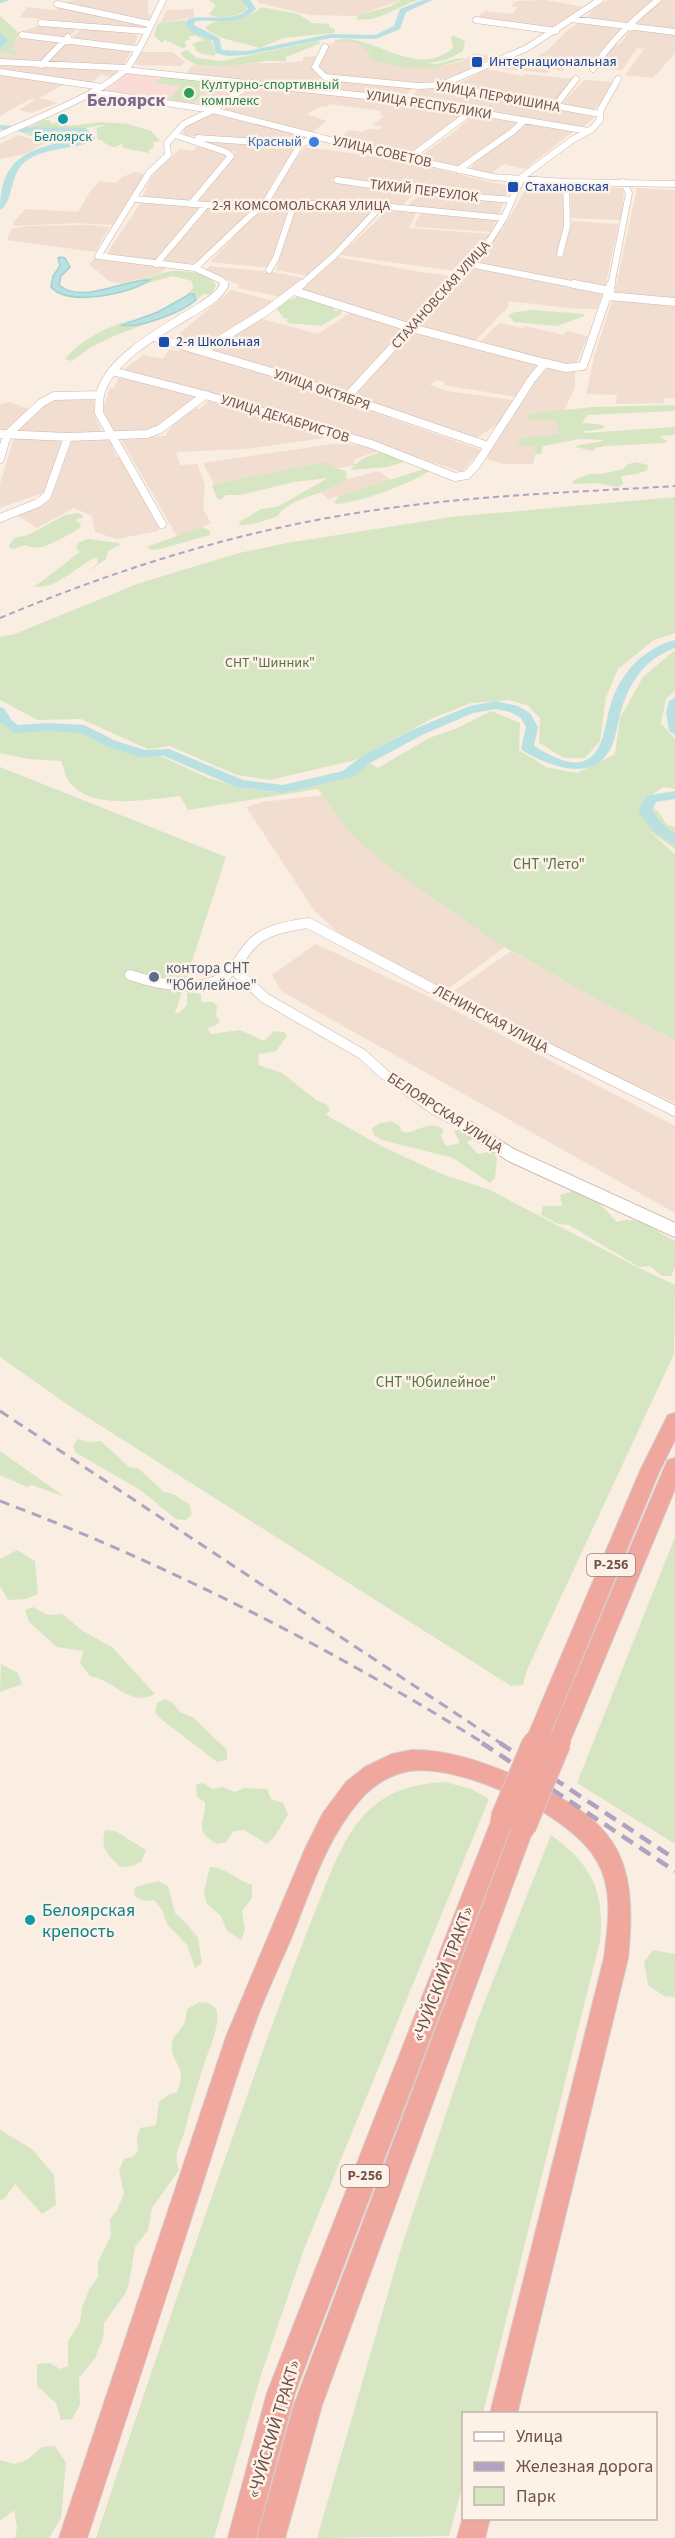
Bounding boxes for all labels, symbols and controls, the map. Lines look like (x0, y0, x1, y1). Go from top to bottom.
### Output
place label: Интернациональная (489, 52, 617, 72)
marker: Интернациональная (470, 55, 484, 69)
place label: Културно-спортивный комплекс (201, 75, 339, 111)
street label: УЛИЦА ПЕРФИШИНА (434, 76, 562, 118)
street label: УЛИЦА РЕСПУБЛИКИ (365, 85, 493, 125)
marker: Културно-спортивный комплекс (182, 86, 196, 100)
district label: Белоярск (87, 88, 165, 113)
marker: Белоярск (56, 112, 70, 126)
place label: Белоярск (34, 127, 92, 147)
street label: УЛИЦА СОВЕТОВ (331, 131, 433, 173)
place label: Красный (248, 132, 302, 152)
marker: Красный (307, 135, 321, 149)
street label: ТИХИЙ ПЕРЕУЛОК (369, 174, 480, 208)
place label: Стахановская (525, 177, 609, 197)
marker: Стахановская (506, 180, 520, 194)
street label: 2-Я КОМСОМОЛЬСКАЯ УЛИЦА (212, 196, 390, 216)
street label: СТАХАНОВСКАЯ УЛИЦА (387, 236, 495, 354)
place label: 2-я Школьная (176, 332, 260, 352)
marker: 2-я Школьная (157, 335, 171, 349)
street label: УЛИЦА ОКТЯБРЯ (271, 364, 373, 416)
street label: УЛИЦА ДЕКАБРИСТОВ (218, 390, 352, 448)
park label: СНТ "Шинник" (225, 653, 315, 673)
park label: СНТ "Лето" (513, 854, 585, 875)
place label: контора СНТ "Юбилейное" (166, 958, 257, 996)
marker: контора СНТ "Юбилейное" (147, 970, 161, 984)
street label: ЛЕНИНСКАЯ УЛИЦА (430, 980, 553, 1059)
street label: БЕЛОЯРСКАЯ УЛИЦА (383, 1068, 508, 1159)
park label: СНТ "Юбилейное" (376, 1372, 496, 1393)
road number: Р-256 (587, 1554, 635, 1576)
place label: Белоярская крепость (42, 1898, 135, 1944)
street label: «ЧУЙСКИЙ ТРАКТ» (406, 1903, 480, 2045)
marker: Белоярская крепость (23, 1913, 37, 1927)
road number: Р-256 (341, 2165, 389, 2187)
street label: «ЧУЙСКИЙ ТРАКТ» (241, 2357, 307, 2501)
legend (462, 2412, 657, 2520)
text: Улица (516, 2424, 563, 2449)
text: Железная дорога (516, 2454, 653, 2479)
text: Парк (516, 2484, 556, 2509)

